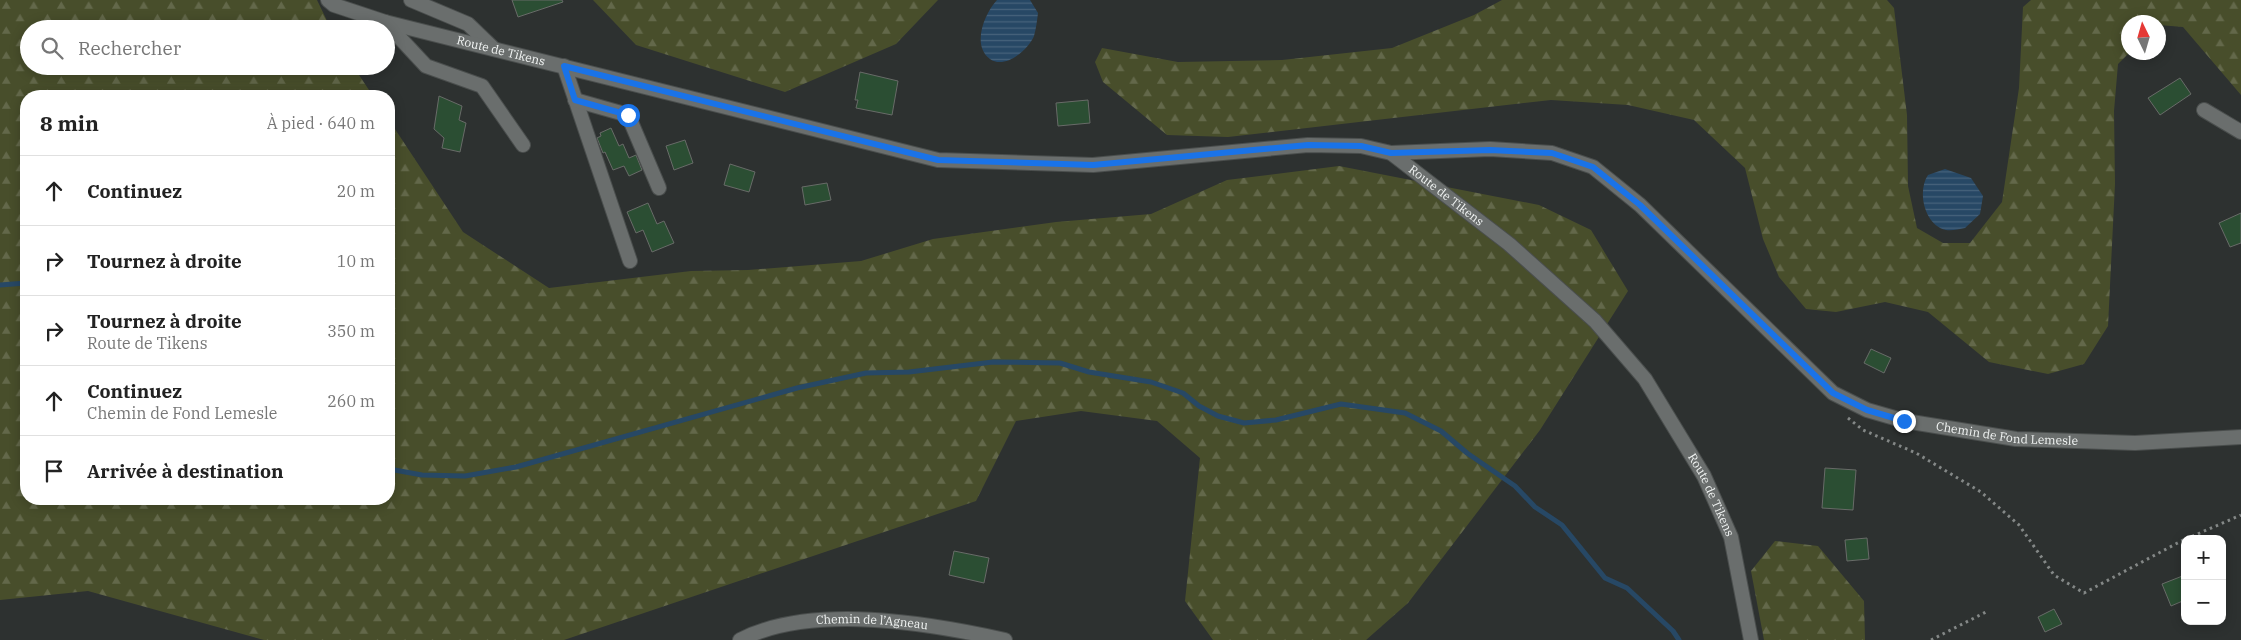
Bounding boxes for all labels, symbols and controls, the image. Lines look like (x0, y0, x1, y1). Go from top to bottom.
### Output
north arrow (2121, 15, 2166, 60)
search box (20, 20, 395, 75)
street label: Route de Tikens (455, 32, 547, 69)
icon: search (38, 34, 66, 62)
text: Rechercher (78, 36, 181, 60)
route start (617, 104, 640, 127)
text: 8 min (40, 109, 99, 137)
text: À pied · 640 m (267, 113, 375, 133)
street label: Route de Tikens (1406, 162, 1487, 229)
icon: ahead (40, 177, 68, 205)
text: Continuez (87, 179, 182, 203)
text: 20 m (337, 181, 375, 201)
icon: right (40, 247, 68, 275)
text: Tournez à droite (87, 249, 242, 273)
text: 10 m (337, 251, 375, 271)
text: Tournez à droite (87, 309, 242, 333)
icon: right (40, 317, 68, 345)
text: 350 m (327, 321, 375, 341)
text: Route de Tikens (87, 333, 208, 353)
text: Continuez (87, 379, 182, 403)
icon: ahead (40, 387, 68, 415)
text: 260 m (327, 391, 375, 411)
text: Chemin de Fond Lemesle (87, 403, 277, 423)
route end (1893, 410, 1916, 433)
street label: Chemin de Fond Lemesle (1935, 418, 2078, 448)
street label: Route de Tikens (1685, 450, 1738, 539)
icon: arrive (40, 457, 68, 485)
text: Arrivée à destination (87, 459, 284, 483)
map controls (2181, 535, 2226, 625)
button: + (2181, 535, 2226, 580)
button: − (2181, 580, 2226, 625)
street label: Chemin de l’Agneau (815, 611, 930, 633)

